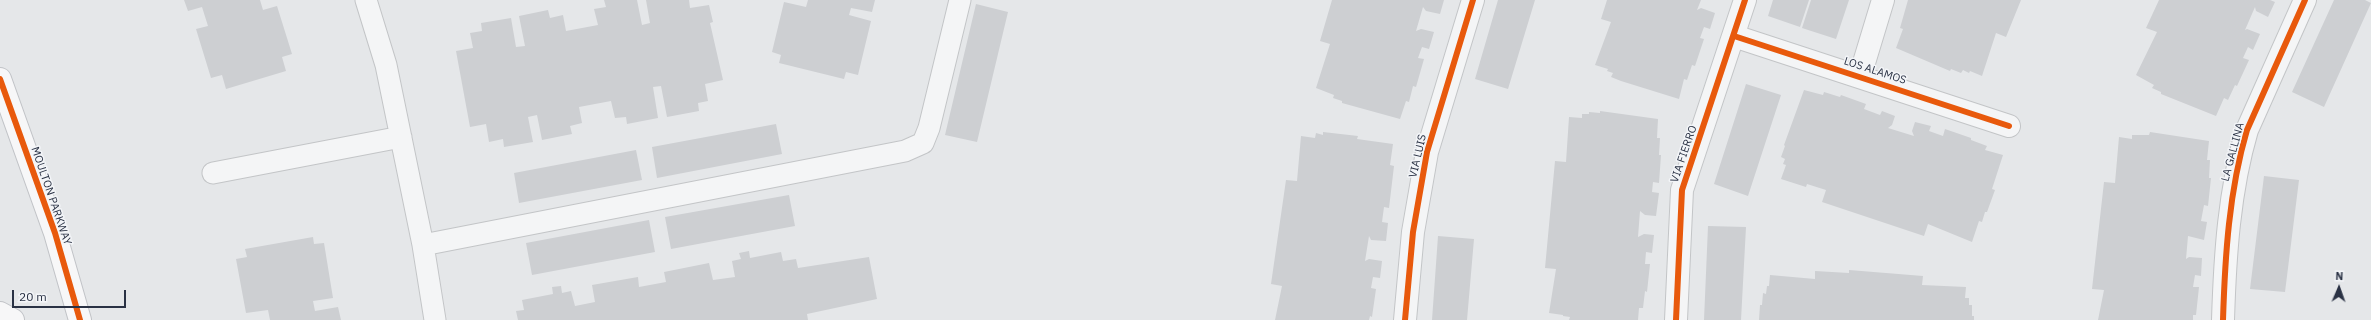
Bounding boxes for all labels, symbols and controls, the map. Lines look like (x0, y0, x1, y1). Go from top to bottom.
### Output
street label: LOS ALAMOS (1842, 55, 1908, 87)
street label: LA GALLINA (2219, 121, 2247, 183)
street label: VIA FIERRO (1668, 124, 1700, 184)
street label: VIA LUIS (1407, 133, 1429, 179)
street label: MOULTON PARKWAY (28, 145, 74, 247)
north arrow (2319, 268, 2359, 308)
text: N (2335, 269, 2344, 283)
scale bar (14, 282, 128, 308)
text: 20 m (19, 289, 47, 304)

